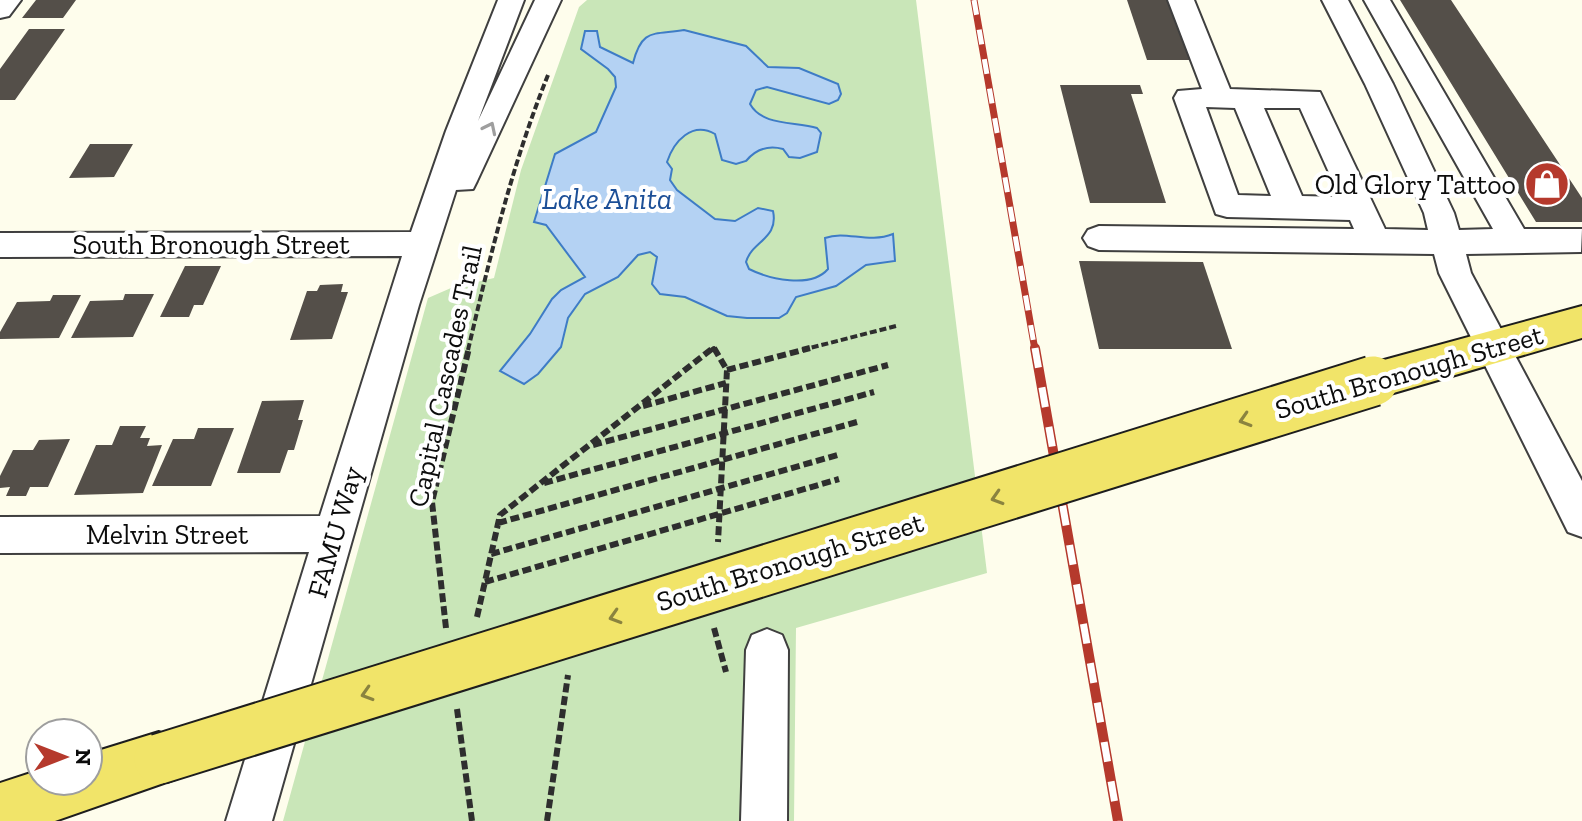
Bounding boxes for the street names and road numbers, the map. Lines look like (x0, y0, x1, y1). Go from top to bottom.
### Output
street label: South Bronough Street (72, 228, 350, 261)
street label: Capital Cascades Trail (401, 242, 489, 510)
street label: South Bronough Street (1271, 318, 1547, 426)
street label: FAMU Way (301, 462, 370, 601)
street label: South Bronough Street (653, 506, 928, 618)
street label: Melvin Street (86, 518, 249, 551)

